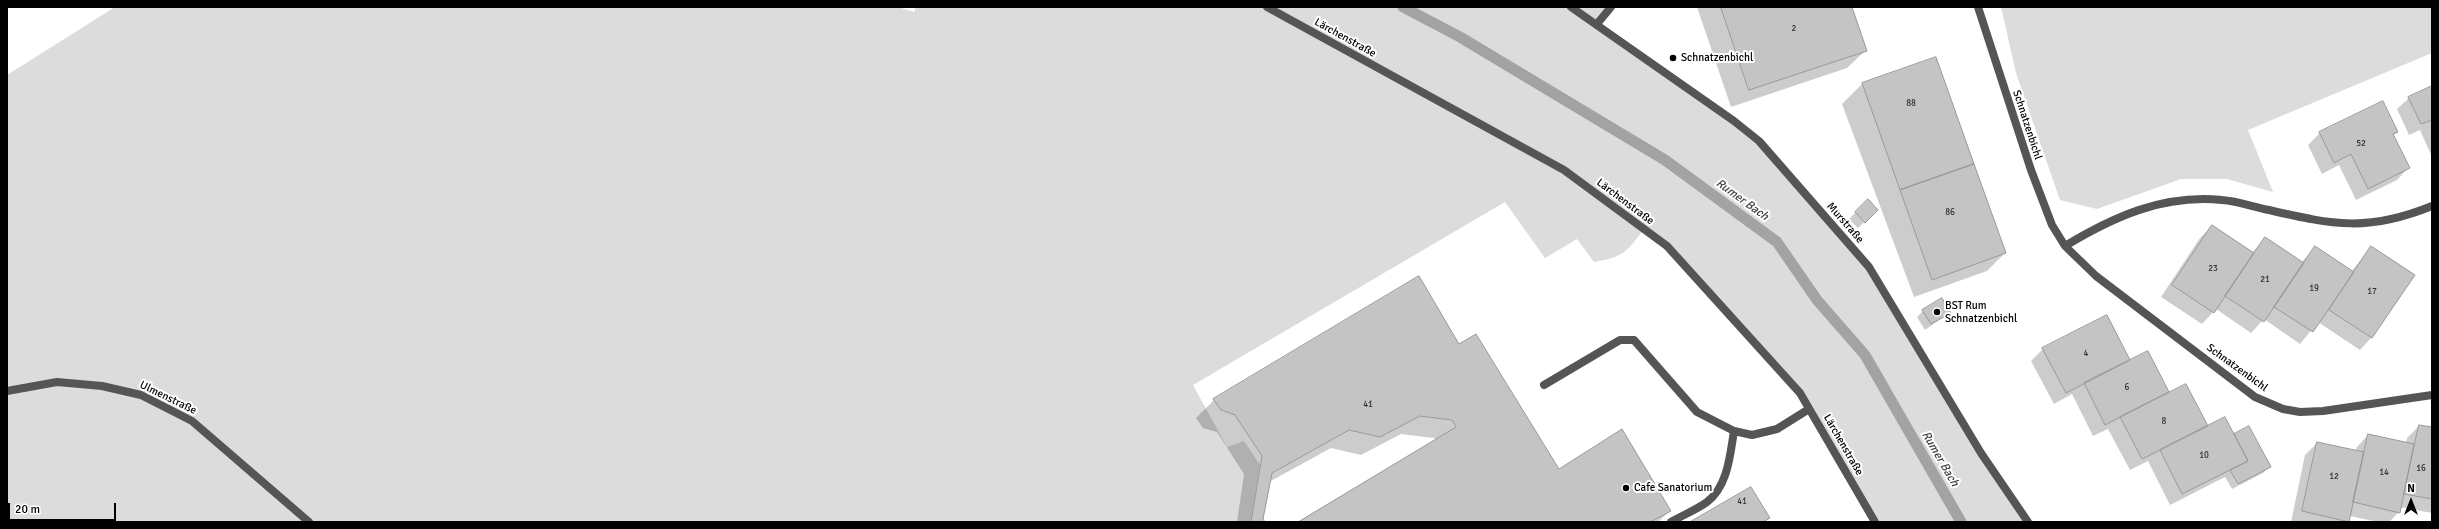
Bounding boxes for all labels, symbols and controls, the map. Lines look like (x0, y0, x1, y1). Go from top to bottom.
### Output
street label: Lärchenstraße (1312, 16, 1378, 60)
house number: 2 (1792, 24, 1796, 34)
place label: Schnatzenbichl (1681, 51, 1753, 65)
marker: Schnatzenbichl (1668, 53, 1678, 63)
street label: Schnatzenbichl (2010, 89, 2044, 161)
house number: 88 (1906, 99, 1916, 109)
house number: 52 (2356, 139, 2366, 149)
street label: Lärchenstraße (1594, 176, 1656, 228)
water label: Rumer Bach (1713, 176, 1771, 224)
street label: Murstraße (1824, 200, 1866, 246)
house number: 86 (1945, 208, 1955, 218)
house number: 23 (2208, 264, 2218, 274)
house number: 21 (2260, 275, 2270, 285)
house number: 19 (2309, 284, 2319, 294)
house number: 17 (2367, 287, 2377, 297)
place label: BST Rum Schnatzenbichl (1945, 299, 2017, 325)
marker: BST Rum Schnatzenbichl (1932, 307, 1942, 317)
street label: Schnatzenbichl (2204, 341, 2270, 395)
house number: 4 (2084, 349, 2088, 359)
street label: Ulmenstraße (137, 379, 199, 417)
house number: 6 (2125, 383, 2129, 393)
house number: 41 (1363, 400, 1373, 410)
street label: Lärchenstraße (1820, 412, 1866, 478)
house number: 8 (2162, 417, 2166, 427)
water label: Rumer Bach (1918, 429, 1962, 489)
house number: 10 (2199, 451, 2209, 461)
house number: 16 (2416, 464, 2426, 474)
house number: 14 (2379, 468, 2389, 478)
house number: 12 (2329, 472, 2339, 482)
place label: Cafe Sanatorium (1634, 481, 1712, 495)
north arrow (2391, 481, 2431, 521)
text: N (2407, 482, 2415, 495)
marker: Cafe Sanatorium (1621, 483, 1631, 493)
scale bar (10, 495, 118, 521)
house number: 41 (1737, 497, 1747, 507)
text: 20 m (15, 502, 40, 517)

